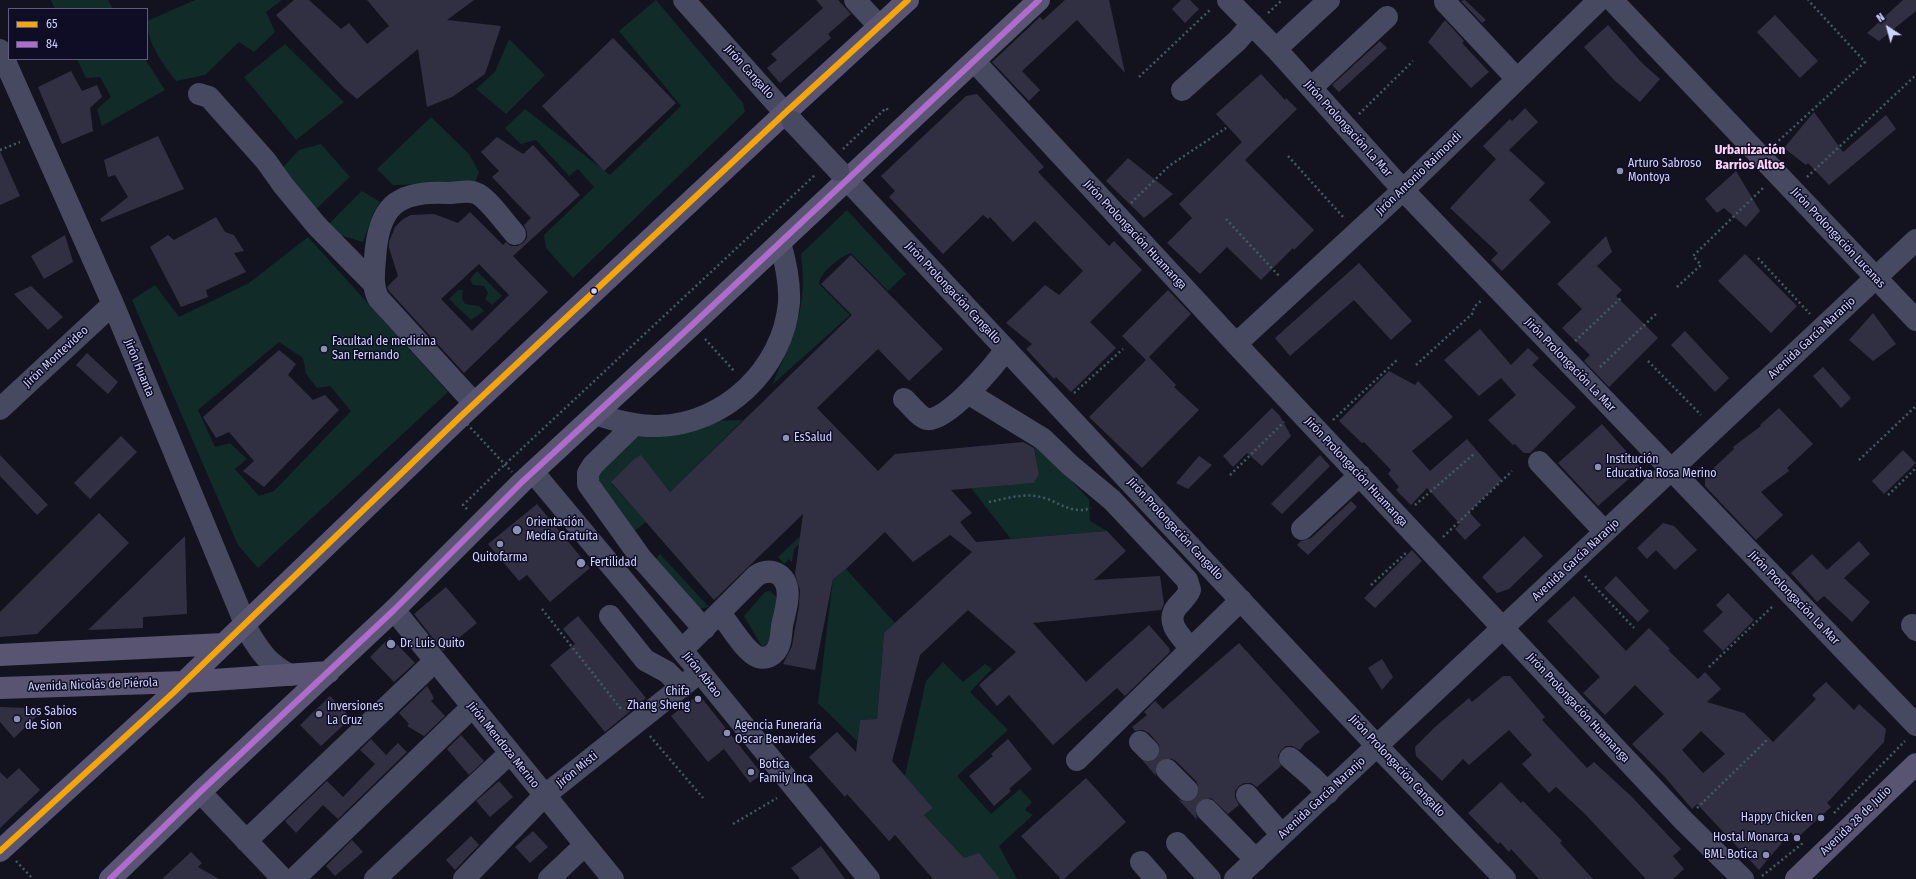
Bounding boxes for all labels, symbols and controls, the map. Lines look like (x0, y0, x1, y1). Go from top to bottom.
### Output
legend (8, 8, 148, 60)
north arrow (1868, 8, 1908, 48)
text: N (1874, 11, 1887, 25)
text: 65 (46, 17, 57, 31)
text: 84 (46, 37, 58, 51)
street label: Jirón Cangallo (721, 42, 777, 102)
street label: Jirón Prolongación La Mar (1301, 78, 1395, 180)
street label: Jirón Antonio Raimondi (1373, 129, 1465, 219)
district label: Urbanización Barrios Altos (1715, 142, 1785, 173)
place label: Arturo Sabroso Montoya (1628, 157, 1701, 185)
marker: Arturo Sabroso Montoya (1615, 166, 1625, 176)
street label: Jirón Prolongación Huamanga (1080, 177, 1190, 293)
street label: Jirón Prolongación Lucanas (1788, 185, 1888, 291)
street label: Jirón Prolongación Cangallo (902, 239, 1004, 347)
unlabelled marker (589, 286, 599, 296)
street label: Avenida García Naranjo (1765, 294, 1859, 382)
street label: Jirón Prolongación La Mar (1521, 315, 1619, 415)
street label: Jirón Montevideo (21, 323, 91, 391)
place label: Facultad de medicina San Fernando (332, 335, 436, 363)
street label: Jirón Huanta (121, 337, 157, 399)
marker: Facultad de medicina San Fernando (319, 344, 329, 354)
street label: Jirón Prolongación Huamanga (1301, 414, 1411, 530)
place label: EsSalud (794, 431, 832, 445)
marker: EsSalud (781, 433, 791, 443)
place label: Institución Educativa Rosa Merino (1606, 453, 1717, 481)
marker: Institución Educativa Rosa Merino (1593, 462, 1603, 472)
street label: Jirón Prolongación Cangallo (1124, 475, 1226, 583)
place label: Orientación Media Gratuita (526, 516, 598, 544)
street label: Avenida García Naranjo (1529, 516, 1623, 604)
marker: Orientación Media Gratuita (511, 524, 523, 536)
marker: Quitofarma (495, 539, 505, 549)
street label: Jirón Prolongación La Mar (1745, 548, 1843, 648)
place label: Quitofarma (472, 551, 528, 565)
place label: Fertilidad (590, 556, 637, 570)
marker: Fertilidad (575, 557, 587, 569)
place label: Dr. Luis Quito (400, 637, 465, 651)
marker: Dr. Luis Quito (385, 638, 397, 650)
street label: Jirón Abtao (679, 649, 725, 701)
street label: Jirón Prolongación Huamanga (1523, 650, 1633, 766)
street label: Avenida Nicolás de Piérola (28, 676, 158, 694)
place label: Chifa Zhang Sheng (627, 685, 690, 713)
marker: Chifa Zhang Sheng (693, 694, 703, 704)
street label: Jirón Mendoza Merino (464, 699, 542, 791)
place label: Inversiones La Cruz (327, 700, 383, 728)
place label: Los Sabios de Sion (25, 705, 77, 733)
marker: Inversiones La Cruz (314, 709, 324, 719)
street label: Jirón Prolongación Cangallo (1346, 712, 1448, 820)
marker: Los Sabios de Sion (12, 714, 22, 724)
place label: Agencia Funeraría Oscar Benavides (735, 719, 822, 747)
marker: Agencia Funeraría Oscar Benavides (722, 728, 732, 738)
street label: Jirón Misti (553, 749, 601, 791)
street label: Avenida García Naranjo (1275, 754, 1369, 842)
place label: Botica Family Inca (759, 758, 813, 786)
marker: Botica Family Inca (746, 767, 756, 777)
street label: Avenida 28 de Julio (1817, 783, 1895, 859)
place label: Happy Chicken (1741, 811, 1813, 825)
marker: Happy Chicken (1816, 813, 1826, 823)
place label: Hostal Monarca (1713, 831, 1789, 845)
marker: Hostal Monarca (1792, 833, 1802, 843)
place label: BML Botica (1704, 848, 1758, 862)
marker: BML Botica (1761, 850, 1771, 860)

